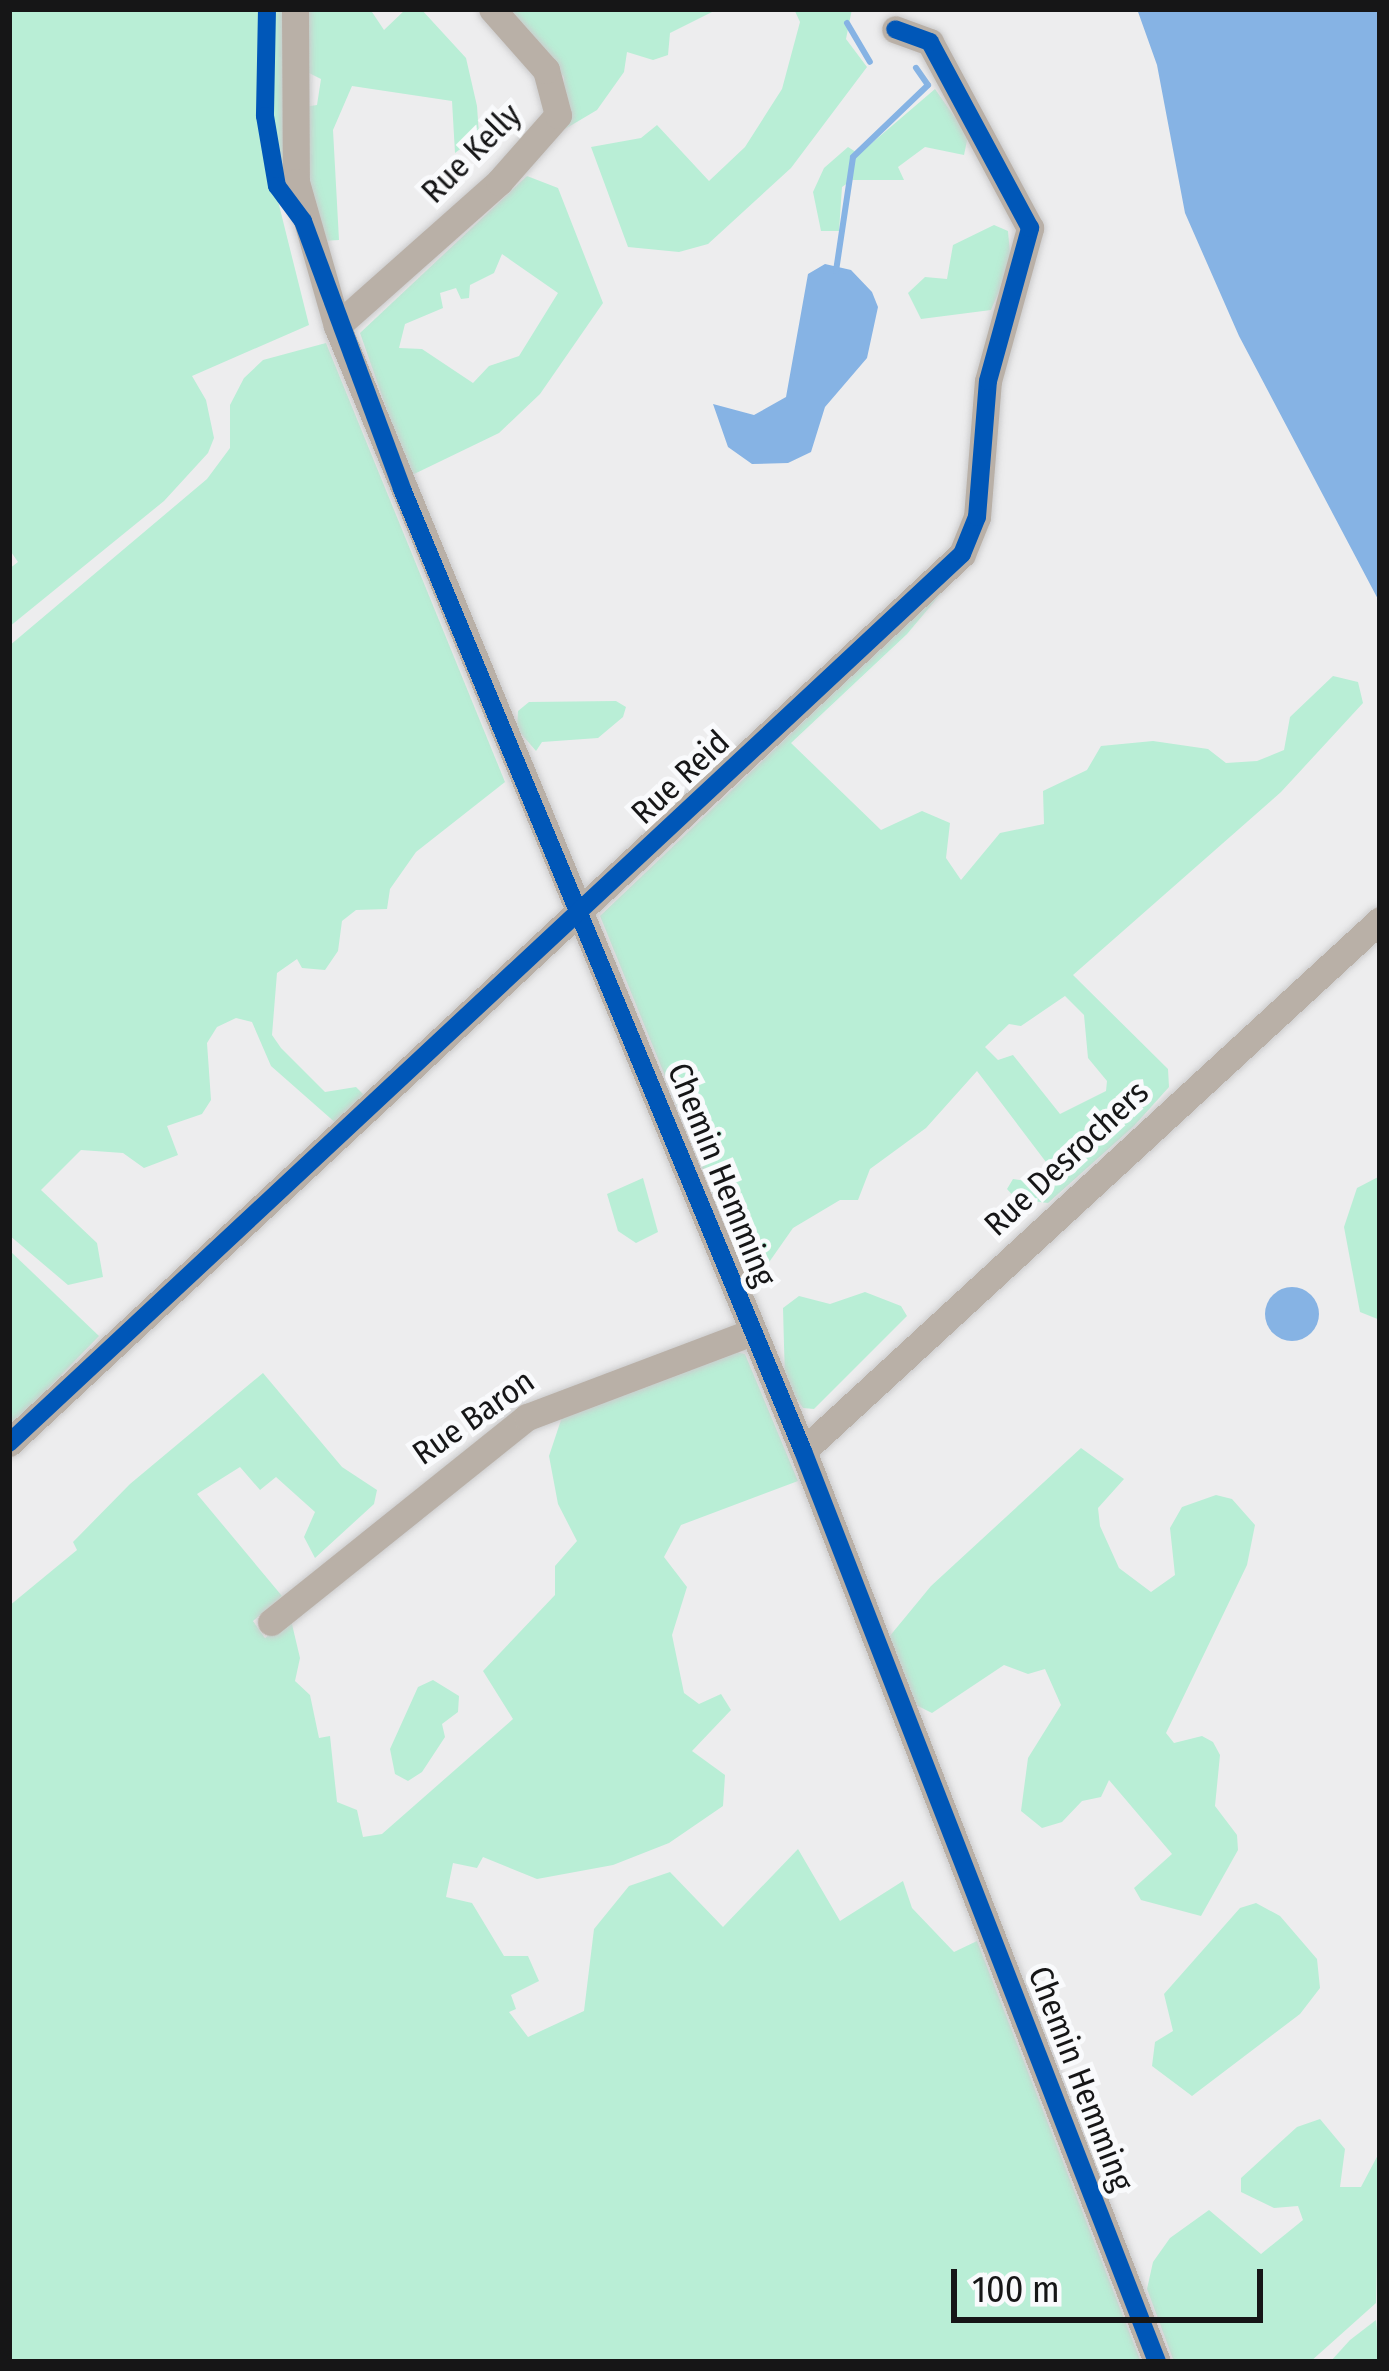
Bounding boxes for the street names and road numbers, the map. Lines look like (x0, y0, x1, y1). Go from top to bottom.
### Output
street label: Rue Kelly (414, 96, 530, 212)
street label: Rue Reid (624, 723, 738, 833)
street label: Chemin Hemming (658, 1058, 784, 1292)
street label: Rue Desrochers (977, 1073, 1157, 1245)
street label: Rue Baron (406, 1362, 542, 1474)
street label: Chemin Hemming (1019, 1961, 1141, 2197)

